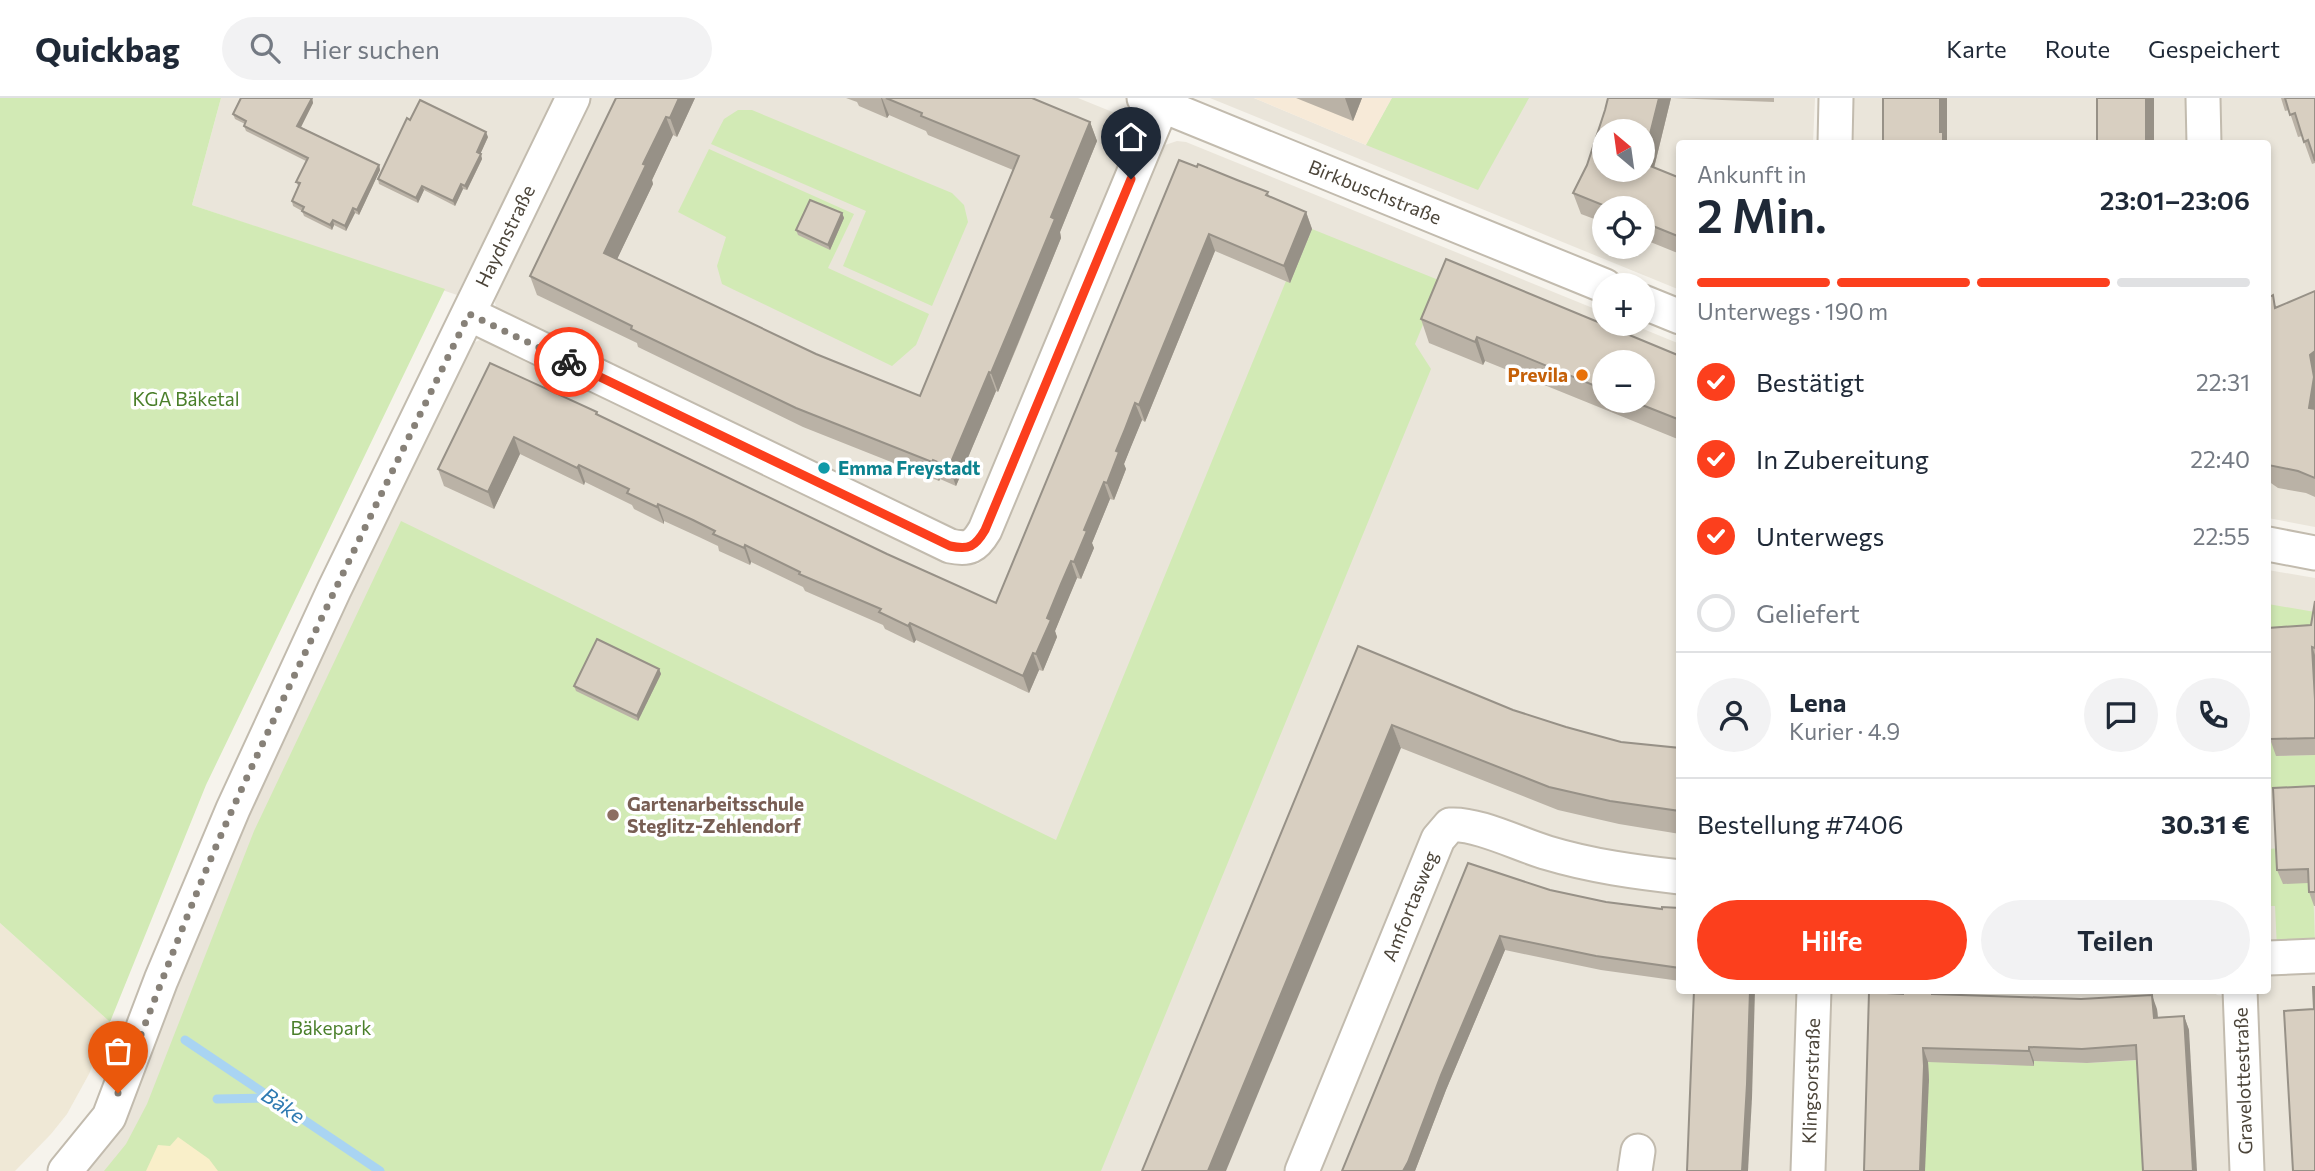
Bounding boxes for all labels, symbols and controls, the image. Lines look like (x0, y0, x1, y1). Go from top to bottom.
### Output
search box (222, 17, 712, 80)
text: Quickbag (35, 28, 180, 69)
icon: search (246, 29, 284, 67)
text: Hier suchen (302, 33, 440, 64)
text: Karte (1946, 34, 2007, 63)
text: Route (2045, 34, 2110, 63)
text: Gespeichert (2148, 34, 2280, 63)
pin (1101, 107, 1161, 179)
icon: home (1112, 118, 1150, 156)
north arrow (1592, 119, 1656, 182)
map controls (1592, 119, 1655, 413)
street label: Birkbuschstraße (1305, 154, 1445, 229)
text: Ankunft in (1697, 160, 1807, 188)
street label: Haydnstraße (470, 181, 539, 291)
text: 23:01–23:06 (2100, 184, 2250, 215)
text: 2 Min. (1697, 186, 1827, 242)
button: locate (1592, 196, 1655, 259)
button: + (1592, 273, 1655, 336)
text: Unterwegs · 190 m (1697, 297, 1888, 325)
courier (534, 327, 604, 397)
icon: bike (550, 343, 588, 381)
button: − (1592, 350, 1655, 413)
place label: Previla (1508, 363, 1568, 386)
icon: check (1697, 363, 1735, 401)
text: Bestätigt (1756, 366, 1865, 397)
marker: Previla (1574, 367, 1590, 383)
text: 22:31 (2196, 368, 2250, 396)
park label: KGA Bäketal (132, 387, 240, 410)
icon: check (1697, 440, 1735, 478)
text: In Zubereitung (1756, 443, 1929, 474)
text: 22:40 (2190, 445, 2250, 473)
place label: Emma Freystadt (838, 456, 980, 479)
marker: Emma Freystadt (816, 460, 832, 476)
icon: check (1697, 517, 1735, 555)
text: Unterwegs (1756, 520, 1884, 551)
text: 22:55 (2193, 522, 2250, 550)
text: Geliefert (1756, 597, 1860, 628)
button: person (1697, 678, 1771, 752)
button: chat (2084, 678, 2158, 752)
button: phone (2176, 678, 2250, 752)
text: Lena (1789, 686, 1847, 717)
text: Kurier · 4.9 (1789, 717, 1900, 745)
place label: Gartenarbeitsschule Steglitz-Zehlendorf (627, 792, 804, 837)
marker: Gartenarbeitsschule Steglitz-Zehlendorf (605, 807, 621, 823)
text: Bestellung #7406 (1697, 808, 1903, 839)
text: 30.31 € (2161, 808, 2250, 839)
street label: Amfortasweg (1377, 847, 1442, 964)
button: Hilfe (1697, 900, 1967, 980)
button: Teilen (1981, 900, 2250, 980)
street label: Gravelottestraße (2228, 1007, 2257, 1155)
park label: Bäkepark (290, 1016, 372, 1039)
street label: Klingsorstraße (1797, 1018, 1824, 1144)
pin (88, 1021, 148, 1093)
icon: bag (99, 1032, 137, 1070)
water label: Bäke (258, 1081, 310, 1128)

